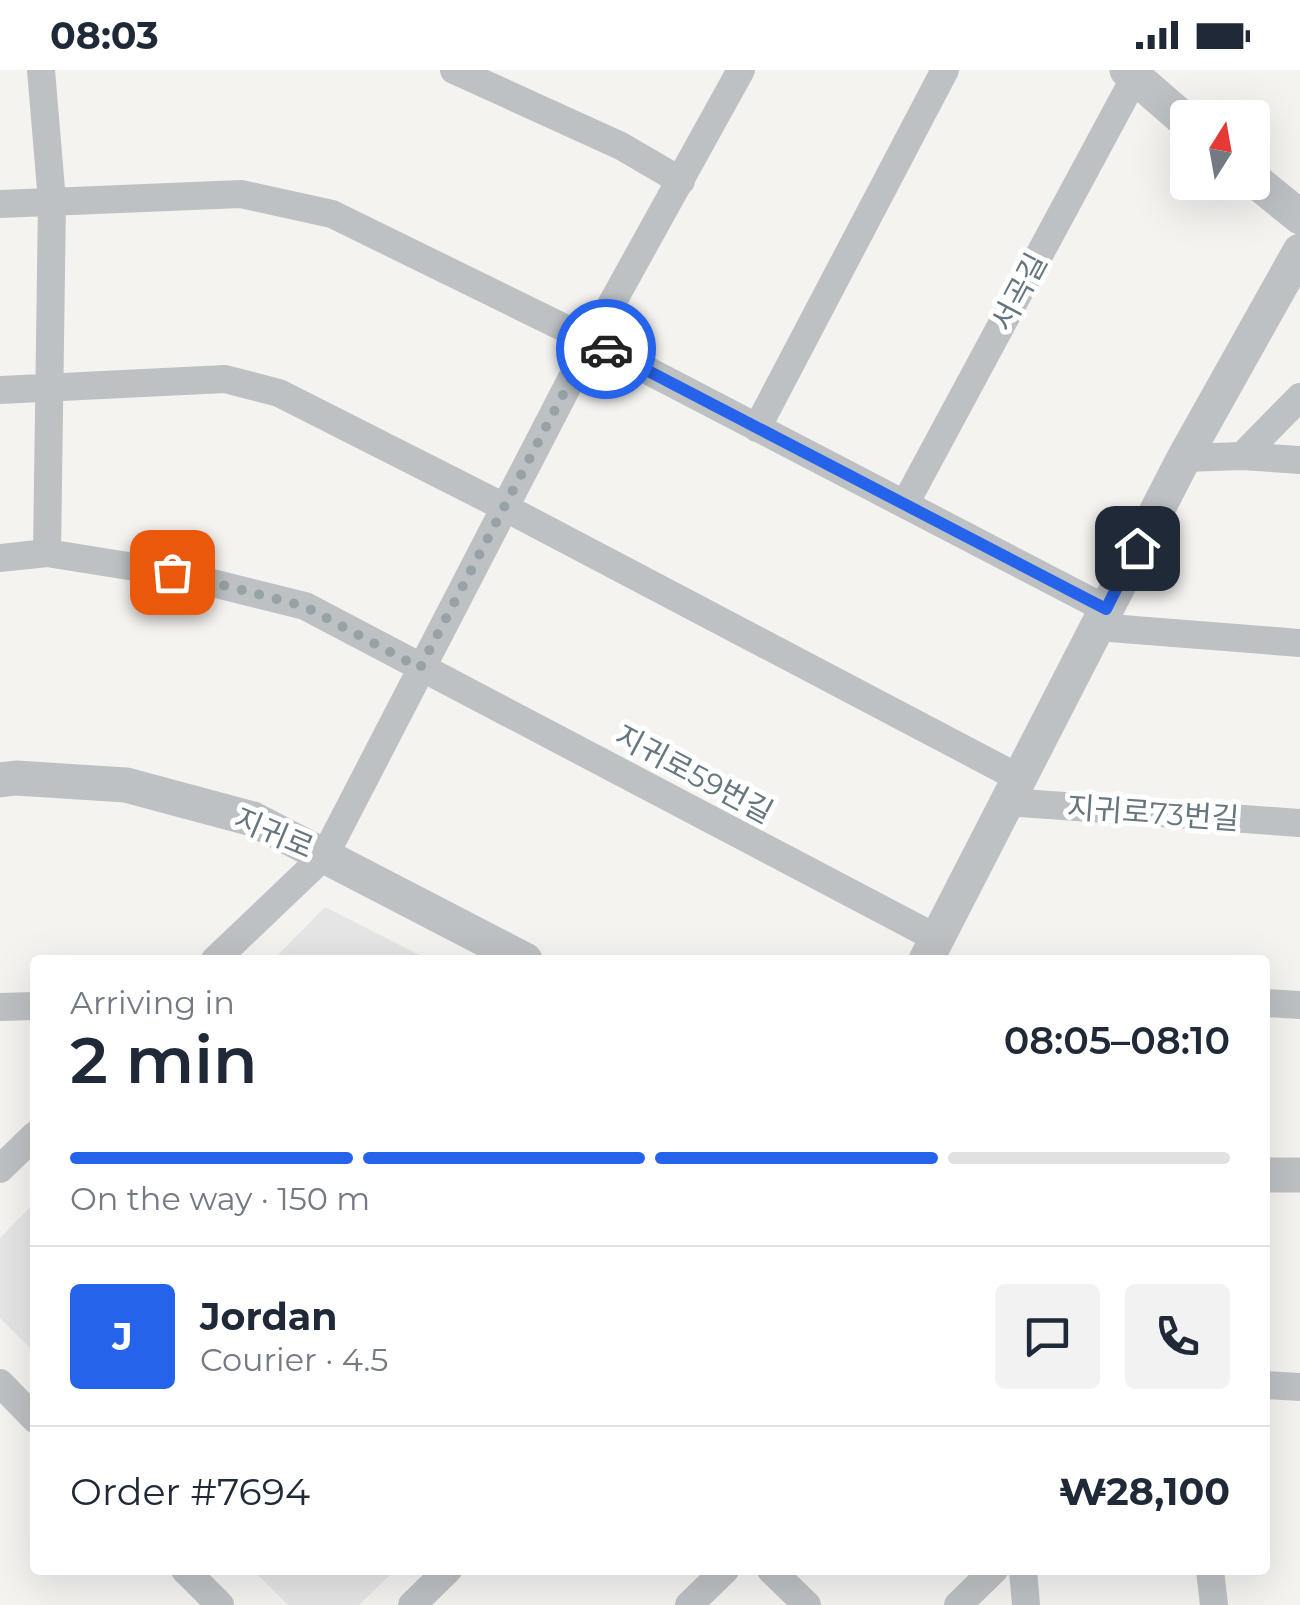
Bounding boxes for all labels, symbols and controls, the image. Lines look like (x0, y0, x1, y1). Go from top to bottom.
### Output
text: 08:03 (50, 12, 159, 59)
north arrow (1170, 100, 1270, 200)
map controls (1170, 100, 1270, 200)
street label: 서곡길 (983, 247, 1055, 337)
courier (556, 299, 656, 399)
icon: car (579, 322, 634, 377)
pin (1095, 506, 1180, 591)
icon: home (1110, 521, 1165, 576)
pin (130, 530, 215, 615)
icon: bag (145, 545, 200, 600)
street label: 지귀로59번길 (609, 717, 779, 831)
street label: 지귀로73번길 (1066, 789, 1240, 837)
street label: 지귀로 (229, 800, 319, 866)
text: Arriving in (70, 983, 235, 1022)
text: 08:05–08:10 (1004, 1017, 1230, 1064)
text: 2 min (70, 1020, 258, 1099)
text: On the way · 150 m (70, 1179, 370, 1218)
button: chat (995, 1284, 1100, 1389)
button: phone (1125, 1284, 1230, 1389)
text: Jordan (200, 1293, 338, 1340)
text: J (112, 1313, 133, 1360)
text: Courier · 4.5 (200, 1340, 388, 1379)
text: Order #7694 (70, 1468, 310, 1515)
text: ₩28,100 (1059, 1468, 1230, 1515)

